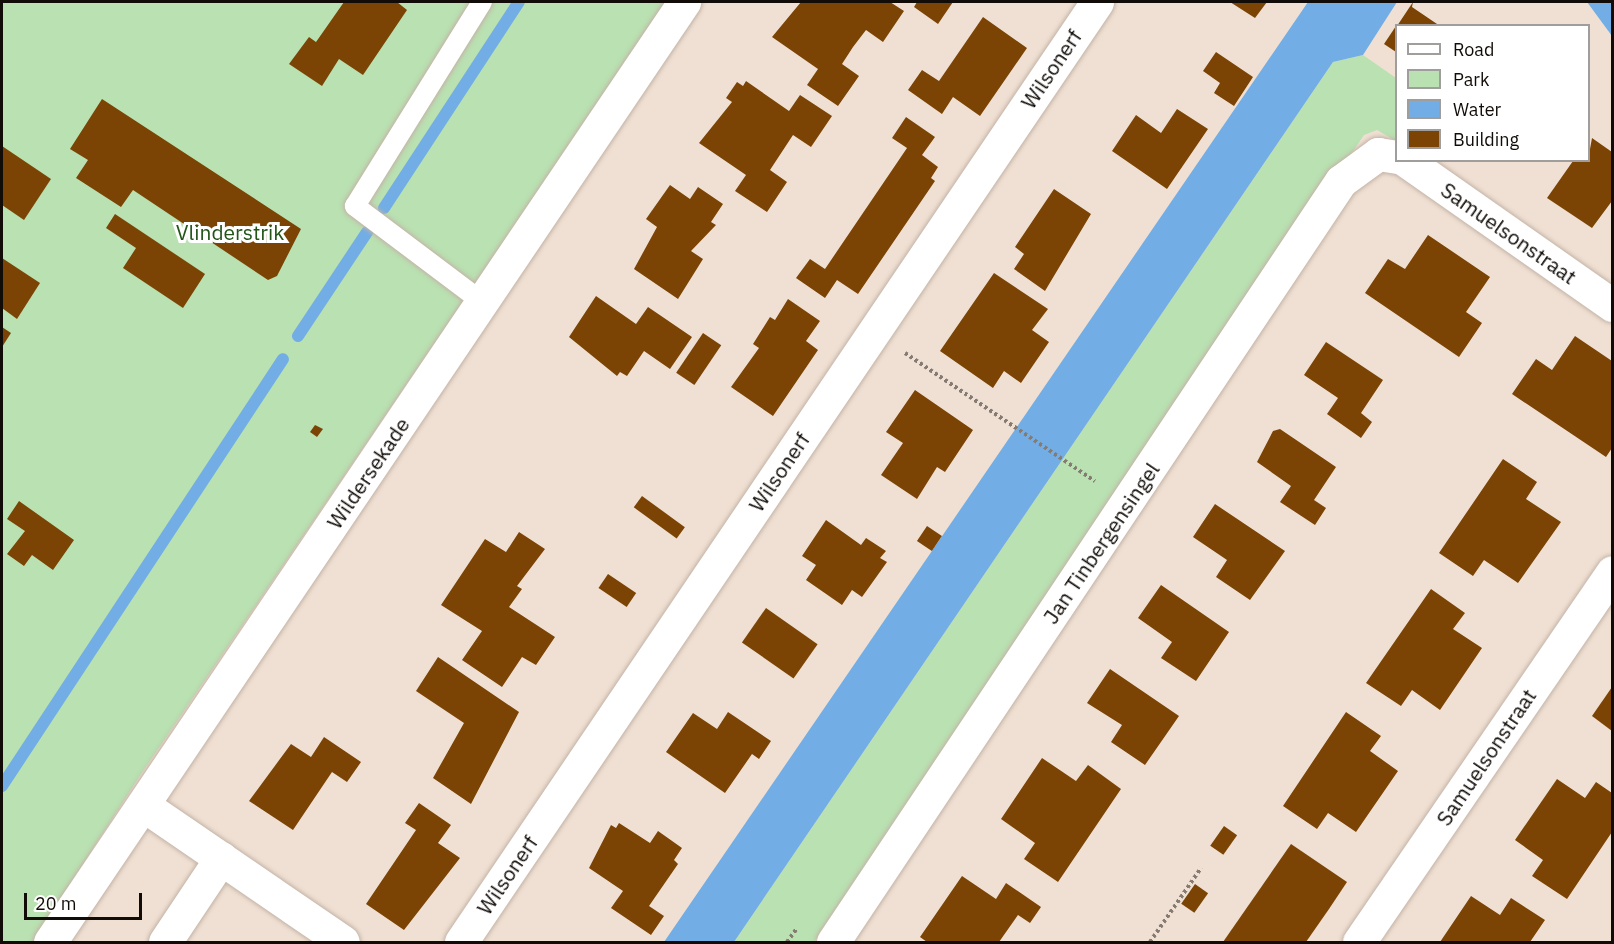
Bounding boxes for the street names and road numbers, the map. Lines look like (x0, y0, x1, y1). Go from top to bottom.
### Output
street label: Wilsonerf (1015, 25, 1087, 113)
street label: Samuelsonstraat (1436, 177, 1582, 289)
street label: Wildersekade (322, 413, 414, 533)
street label: Wilsonerf (743, 428, 815, 516)
street label: Jan Tinbergensingel (1038, 458, 1164, 628)
street label: Samuelsonstraat (1431, 684, 1541, 830)
street label: Wilsonerf (471, 831, 543, 919)

